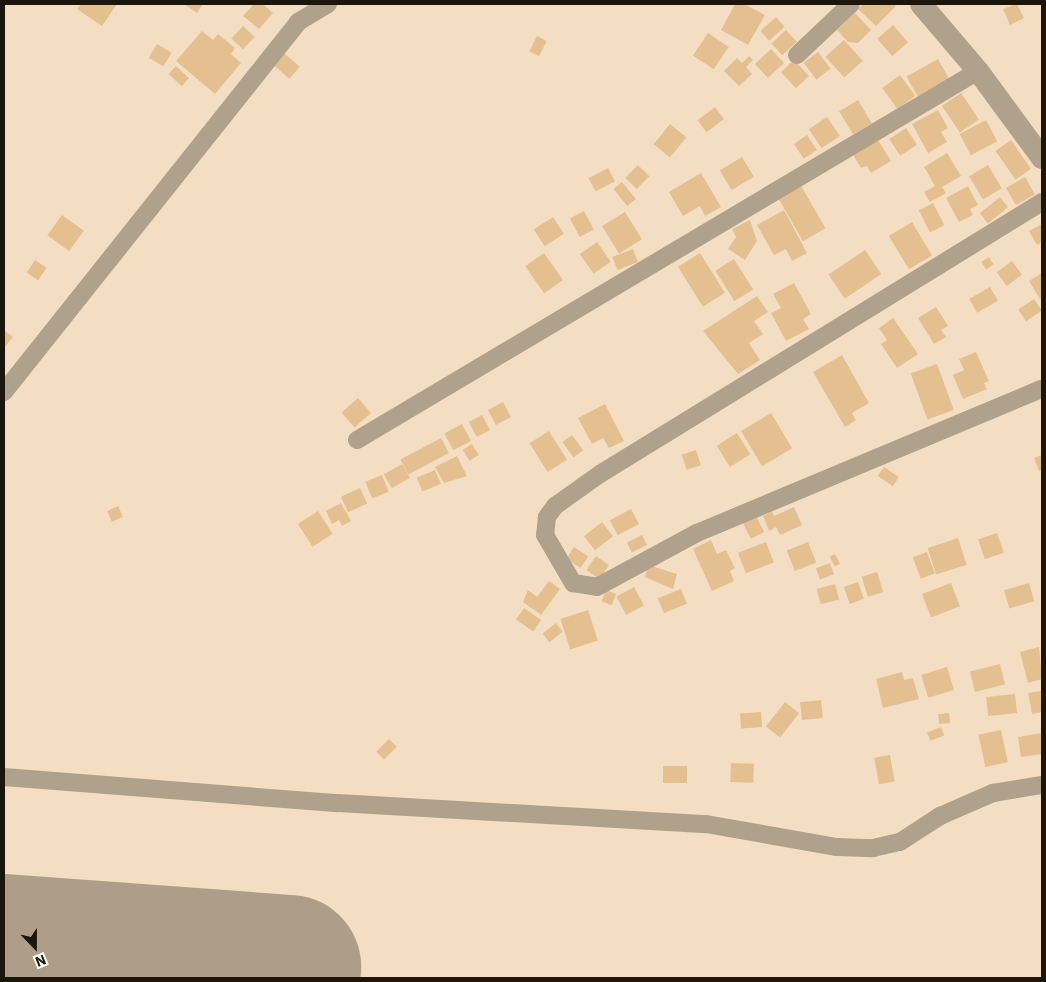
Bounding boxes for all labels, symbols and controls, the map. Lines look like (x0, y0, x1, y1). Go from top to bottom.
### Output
north arrow (10, 922, 60, 972)
text: N (33, 951, 49, 971)

